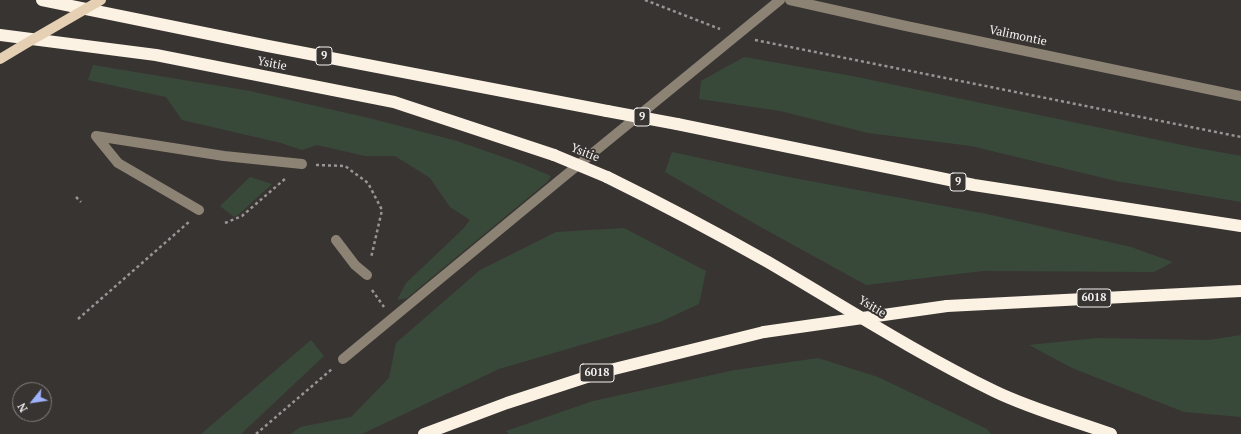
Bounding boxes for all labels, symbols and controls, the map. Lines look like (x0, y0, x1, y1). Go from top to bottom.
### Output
street label: Valimontie (988, 23, 1048, 49)
road number: 9 (316, 47, 332, 65)
street label: Ysitie (256, 54, 288, 74)
road number: 9 (634, 108, 650, 126)
street label: Ysitie (569, 141, 601, 165)
road number: 9 (950, 173, 966, 191)
road number: 6018 (1077, 289, 1111, 307)
street label: Ysitie (856, 293, 888, 321)
road number: 6018 (580, 364, 614, 382)
north arrow (12, 382, 52, 422)
text: N (14, 400, 31, 415)

